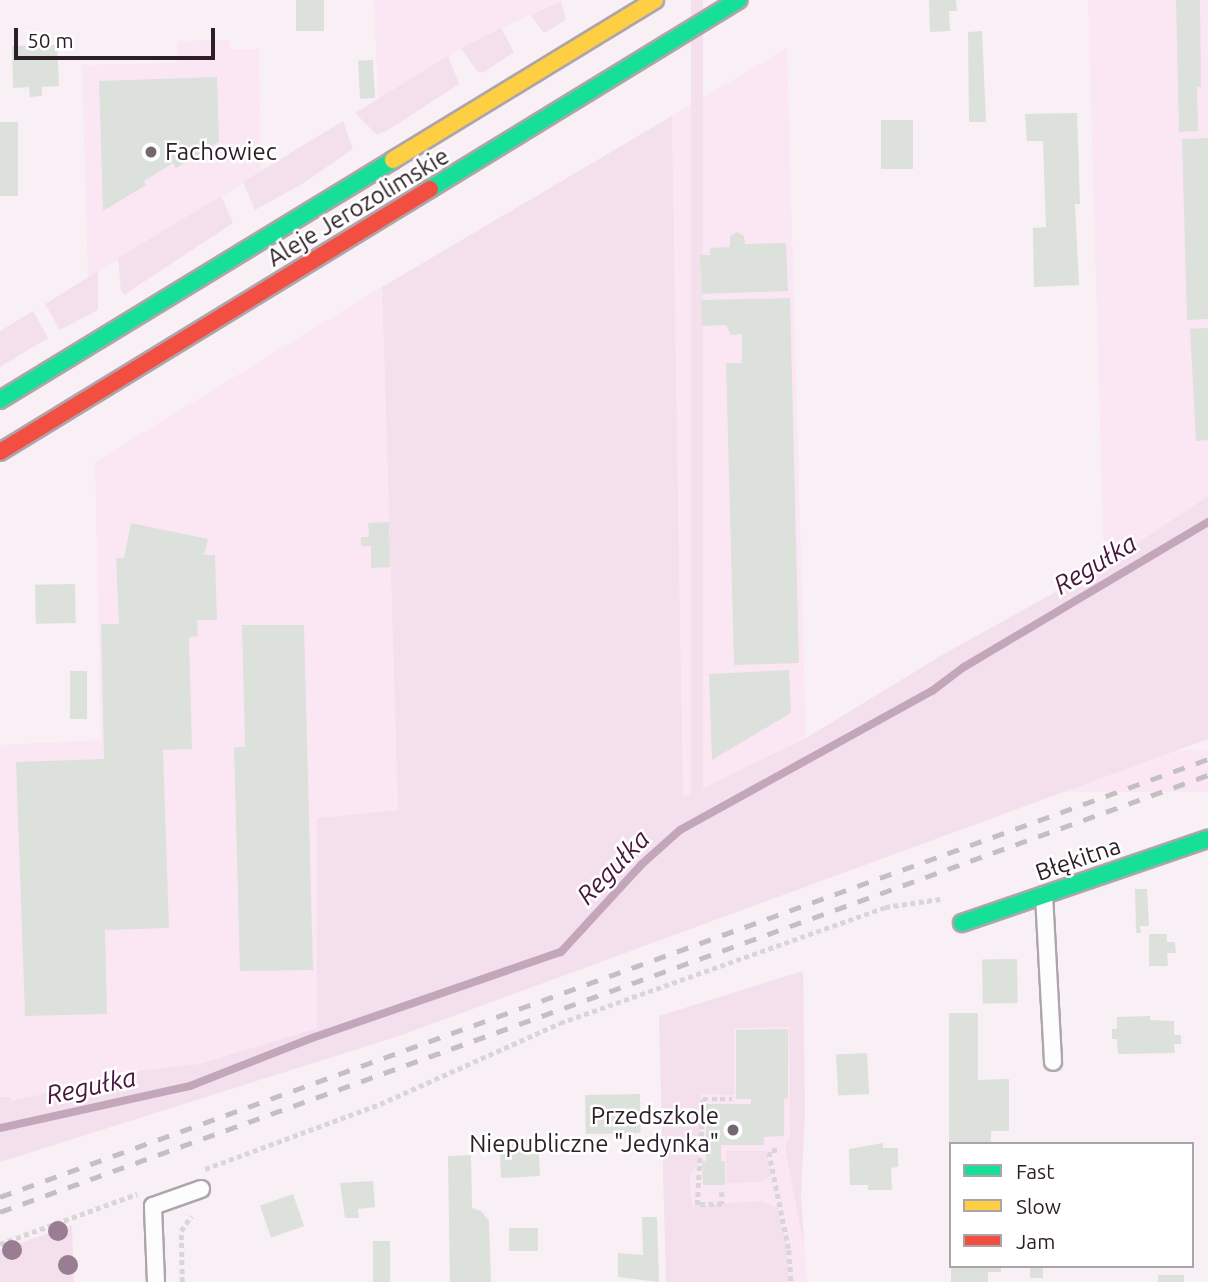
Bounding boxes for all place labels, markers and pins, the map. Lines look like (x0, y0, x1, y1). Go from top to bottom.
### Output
place label: Fachowiec (165, 138, 277, 166)
marker: Fachowiec (143, 144, 159, 160)
place label: Przedszkole Niepubliczne "Jedynka" (469, 1102, 719, 1158)
marker: Przedszkole Niepubliczne "Jedynka" (725, 1122, 741, 1138)

